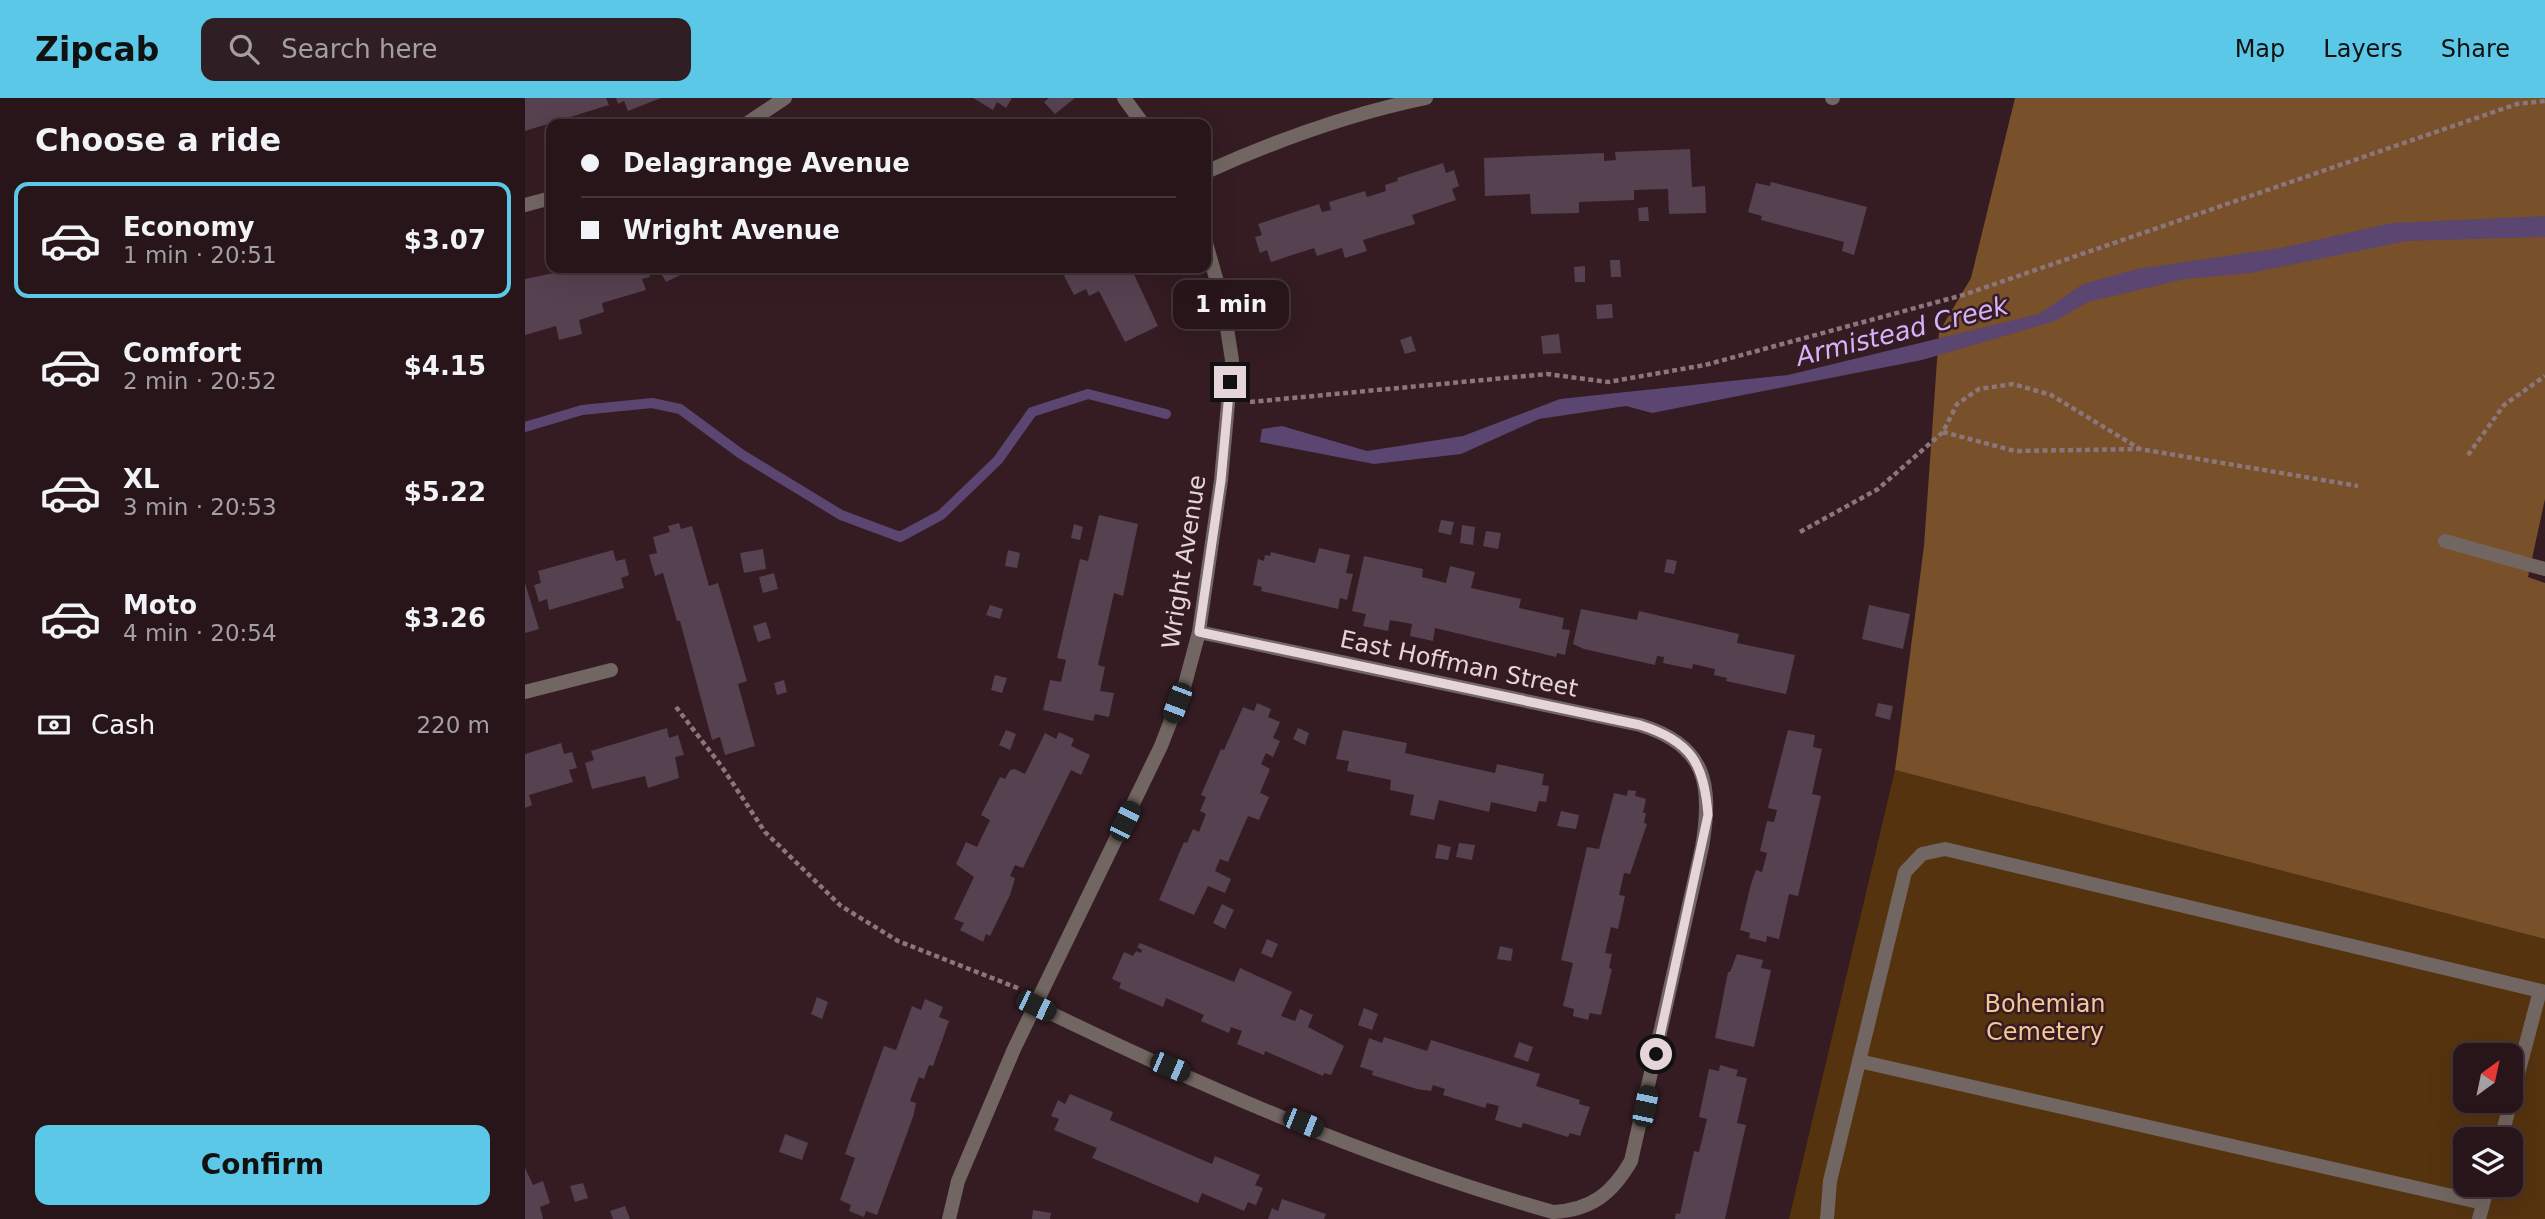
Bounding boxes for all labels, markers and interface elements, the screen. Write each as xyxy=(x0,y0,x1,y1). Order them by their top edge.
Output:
search box xyxy=(201,18,691,81)
text: Zipcab xyxy=(35,30,159,69)
icon: search xyxy=(225,30,263,68)
text: Search here xyxy=(281,34,438,64)
text: Map xyxy=(2235,35,2285,63)
text: Layers xyxy=(2323,35,2403,63)
text: Share xyxy=(2441,35,2510,63)
text: Choose a ride xyxy=(35,121,281,159)
text: Delagrange Avenue xyxy=(623,148,910,178)
icon: car xyxy=(39,209,102,272)
text: Economy xyxy=(123,212,254,242)
text: Wright Avenue xyxy=(623,215,840,245)
text: $3.07 xyxy=(404,225,486,255)
text: 1 min · 20:51 xyxy=(123,242,277,268)
callout: 1 min xyxy=(1172,280,1288,330)
water label: Armistead Creek xyxy=(1791,290,2012,372)
text: 1 min xyxy=(1195,291,1267,317)
icon: car xyxy=(39,335,102,398)
text: Comfort xyxy=(123,338,241,368)
text: $4.15 xyxy=(404,351,486,381)
route end xyxy=(1214,366,1246,398)
text: 2 min · 20:52 xyxy=(123,368,277,394)
icon: car xyxy=(39,461,102,524)
text: XL xyxy=(123,464,160,494)
street label: Wright Avenue xyxy=(1156,473,1212,651)
text: $5.22 xyxy=(404,477,486,507)
text: 3 min · 20:53 xyxy=(123,494,277,520)
icon: car xyxy=(39,587,102,650)
text: Moto xyxy=(123,590,197,620)
text: $3.26 xyxy=(404,603,486,633)
text: 4 min · 20:54 xyxy=(123,620,277,646)
street label: East Hoffman Street xyxy=(1337,625,1581,703)
car xyxy=(1160,680,1195,726)
icon: cash xyxy=(35,706,73,744)
text: Cash xyxy=(91,710,155,740)
text: 220 m xyxy=(416,712,490,738)
car xyxy=(1107,798,1144,844)
car xyxy=(1013,987,1060,1025)
park label: Bohemian Cemetery xyxy=(1984,990,2106,1046)
route start xyxy=(1640,1038,1672,1070)
north arrow xyxy=(2453,1043,2523,1113)
map controls xyxy=(2453,1043,2523,1197)
car xyxy=(1147,1049,1194,1085)
car xyxy=(1631,1083,1660,1129)
car xyxy=(1280,1105,1327,1141)
button: Confirm xyxy=(35,1125,490,1205)
button: layers xyxy=(2453,1127,2523,1197)

